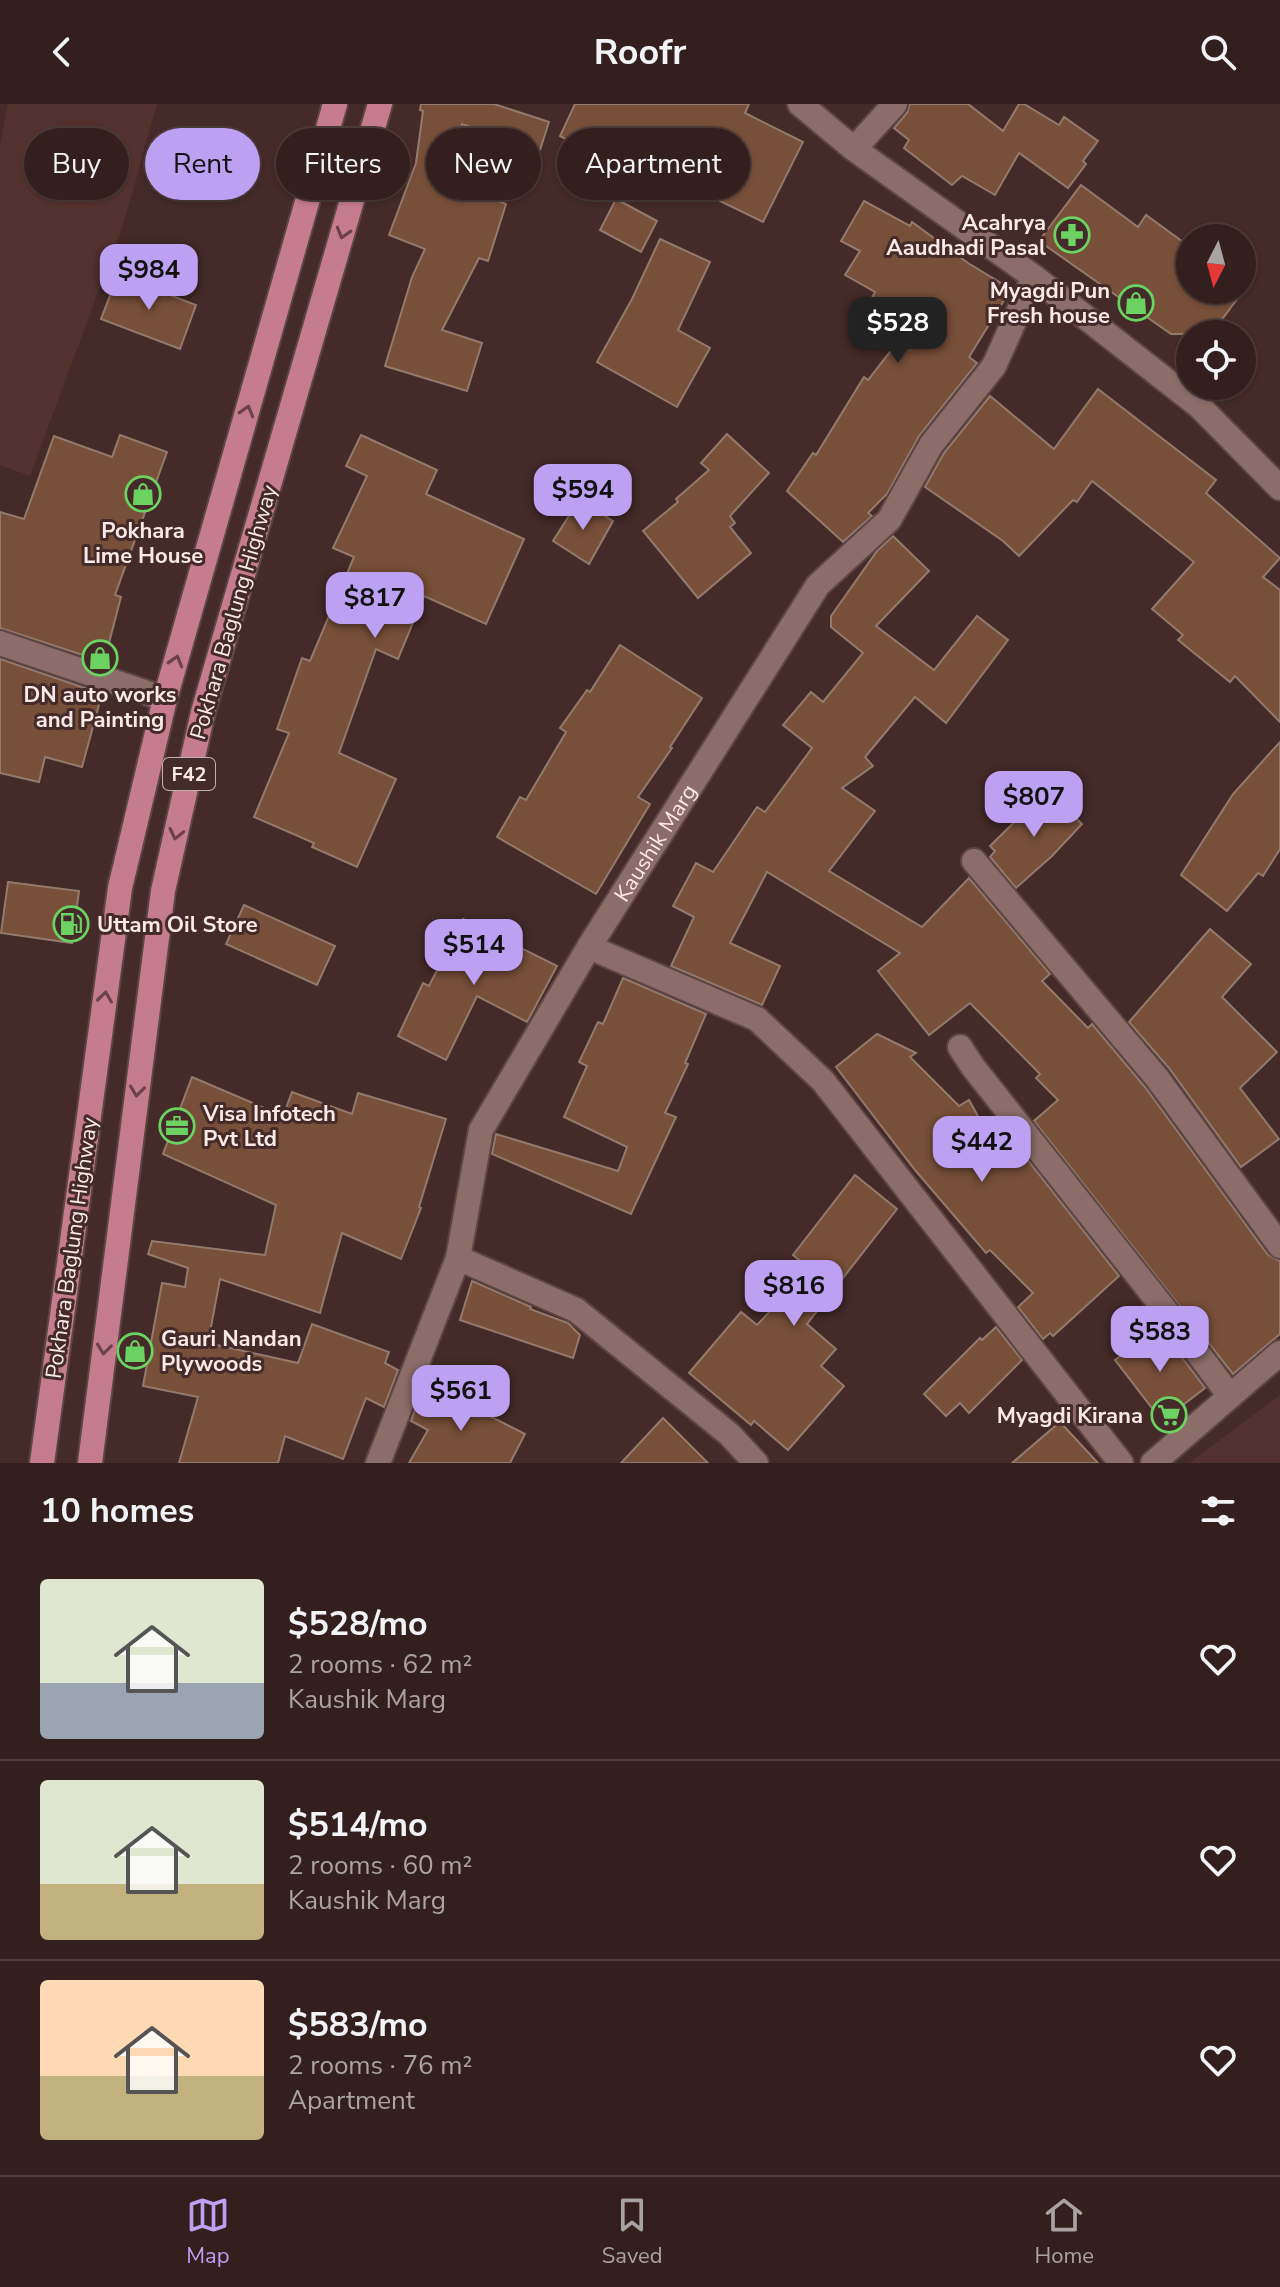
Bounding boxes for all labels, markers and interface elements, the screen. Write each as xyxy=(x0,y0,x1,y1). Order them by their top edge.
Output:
text: Roofr xyxy=(594,28,686,77)
icon: back xyxy=(40,30,84,74)
icon: search xyxy=(1196,30,1240,74)
chip: Buy xyxy=(24,128,129,200)
chip: Rent xyxy=(145,128,260,200)
chip: Filters xyxy=(276,128,410,200)
chip: New xyxy=(426,128,541,200)
chip: Apartment xyxy=(557,128,750,200)
place label: Acahrya Aaudhadi Pasal xyxy=(886,208,1046,263)
pharmacy icon: Acahrya Aaudhadi Pasal xyxy=(1053,216,1091,254)
north arrow xyxy=(1176,224,1256,304)
map controls xyxy=(1176,224,1256,400)
one-way arrow xyxy=(336,225,352,239)
pin: $984 xyxy=(102,244,196,312)
text: $984 xyxy=(118,252,180,287)
place label: Myagdi Pun Fresh house xyxy=(987,276,1110,331)
shop icon: Myagdi Pun Fresh house xyxy=(1117,284,1155,322)
pin: $528 xyxy=(851,297,945,365)
text: $528 xyxy=(867,305,929,340)
button: locate xyxy=(1176,320,1256,400)
one-way arrow xyxy=(238,405,254,419)
pin: $594 xyxy=(536,464,630,532)
text: $594 xyxy=(552,472,614,507)
shop icon: Pokhara Lime House xyxy=(124,475,162,513)
street label: Pokhara Baglung Highway xyxy=(183,481,285,743)
place label: Pokhara Lime House xyxy=(83,516,203,571)
pin: $817 xyxy=(328,572,422,640)
text: $817 xyxy=(344,580,406,615)
shop icon: DN auto works and Painting xyxy=(81,639,119,677)
one-way arrow xyxy=(167,655,183,669)
place label: DN auto works and Painting xyxy=(23,680,177,735)
road number: F42 xyxy=(163,758,215,790)
pin: $807 xyxy=(987,771,1081,839)
street label: Kaushik Marg xyxy=(607,779,704,908)
text: $807 xyxy=(1003,779,1065,814)
one-way arrow xyxy=(168,826,185,840)
fuel station icon: Uttam Oil Store xyxy=(52,905,90,943)
place label: Uttam Oil Store xyxy=(97,910,258,940)
pin: $514 xyxy=(427,919,521,987)
text: $514 xyxy=(443,927,505,962)
one-way arrow xyxy=(96,990,113,1004)
one-way arrow xyxy=(129,1084,146,1098)
place label: Visa Infotech Pvt Ltd xyxy=(202,1099,336,1154)
office icon: Visa Infotech Pvt Ltd xyxy=(158,1107,196,1145)
street label: Pokhara Baglung Highway xyxy=(39,1115,105,1381)
pin: $442 xyxy=(935,1116,1029,1184)
text: $442 xyxy=(951,1124,1013,1159)
pin: $816 xyxy=(747,1260,841,1328)
text: $816 xyxy=(763,1268,825,1303)
pin: $583 xyxy=(1113,1306,1207,1374)
text: $583 xyxy=(1129,1314,1191,1349)
place label: Gauri Nandan Plywoods xyxy=(161,1324,302,1379)
shop icon: Gauri Nandan Plywoods xyxy=(116,1332,154,1370)
one-way arrow xyxy=(96,1342,113,1355)
pin: $561 xyxy=(414,1365,508,1433)
text: $561 xyxy=(430,1373,492,1408)
supermarket icon: Myagdi Kirana xyxy=(1150,1396,1188,1434)
place label: Myagdi Kirana xyxy=(997,1401,1143,1431)
text: 10 homes xyxy=(40,1488,194,1534)
icon: filters xyxy=(1196,1489,1240,1533)
text: $528/mo xyxy=(288,1601,428,1647)
icon: home xyxy=(104,1611,200,1707)
icon: heart xyxy=(1196,1637,1240,1681)
text: 2 rooms · 62 m² xyxy=(288,1647,472,1682)
text: Kaushik Marg xyxy=(288,1682,446,1717)
text: $514/mo xyxy=(288,1802,428,1848)
icon: home xyxy=(104,1812,200,1908)
icon: heart xyxy=(1196,1838,1240,1882)
text: 2 rooms · 60 m² xyxy=(288,1848,472,1883)
text: Kaushik Marg xyxy=(288,1883,446,1918)
text: $583/mo xyxy=(288,2002,428,2048)
icon: home xyxy=(104,2012,200,2108)
icon: heart xyxy=(1196,2038,1240,2082)
text: 2 rooms · 76 m² xyxy=(288,2048,472,2083)
text: Apartment xyxy=(288,2083,415,2118)
tab: Map xyxy=(186,2193,230,2271)
tab: Saved xyxy=(602,2193,663,2271)
tab: Home xyxy=(1035,2193,1094,2271)

